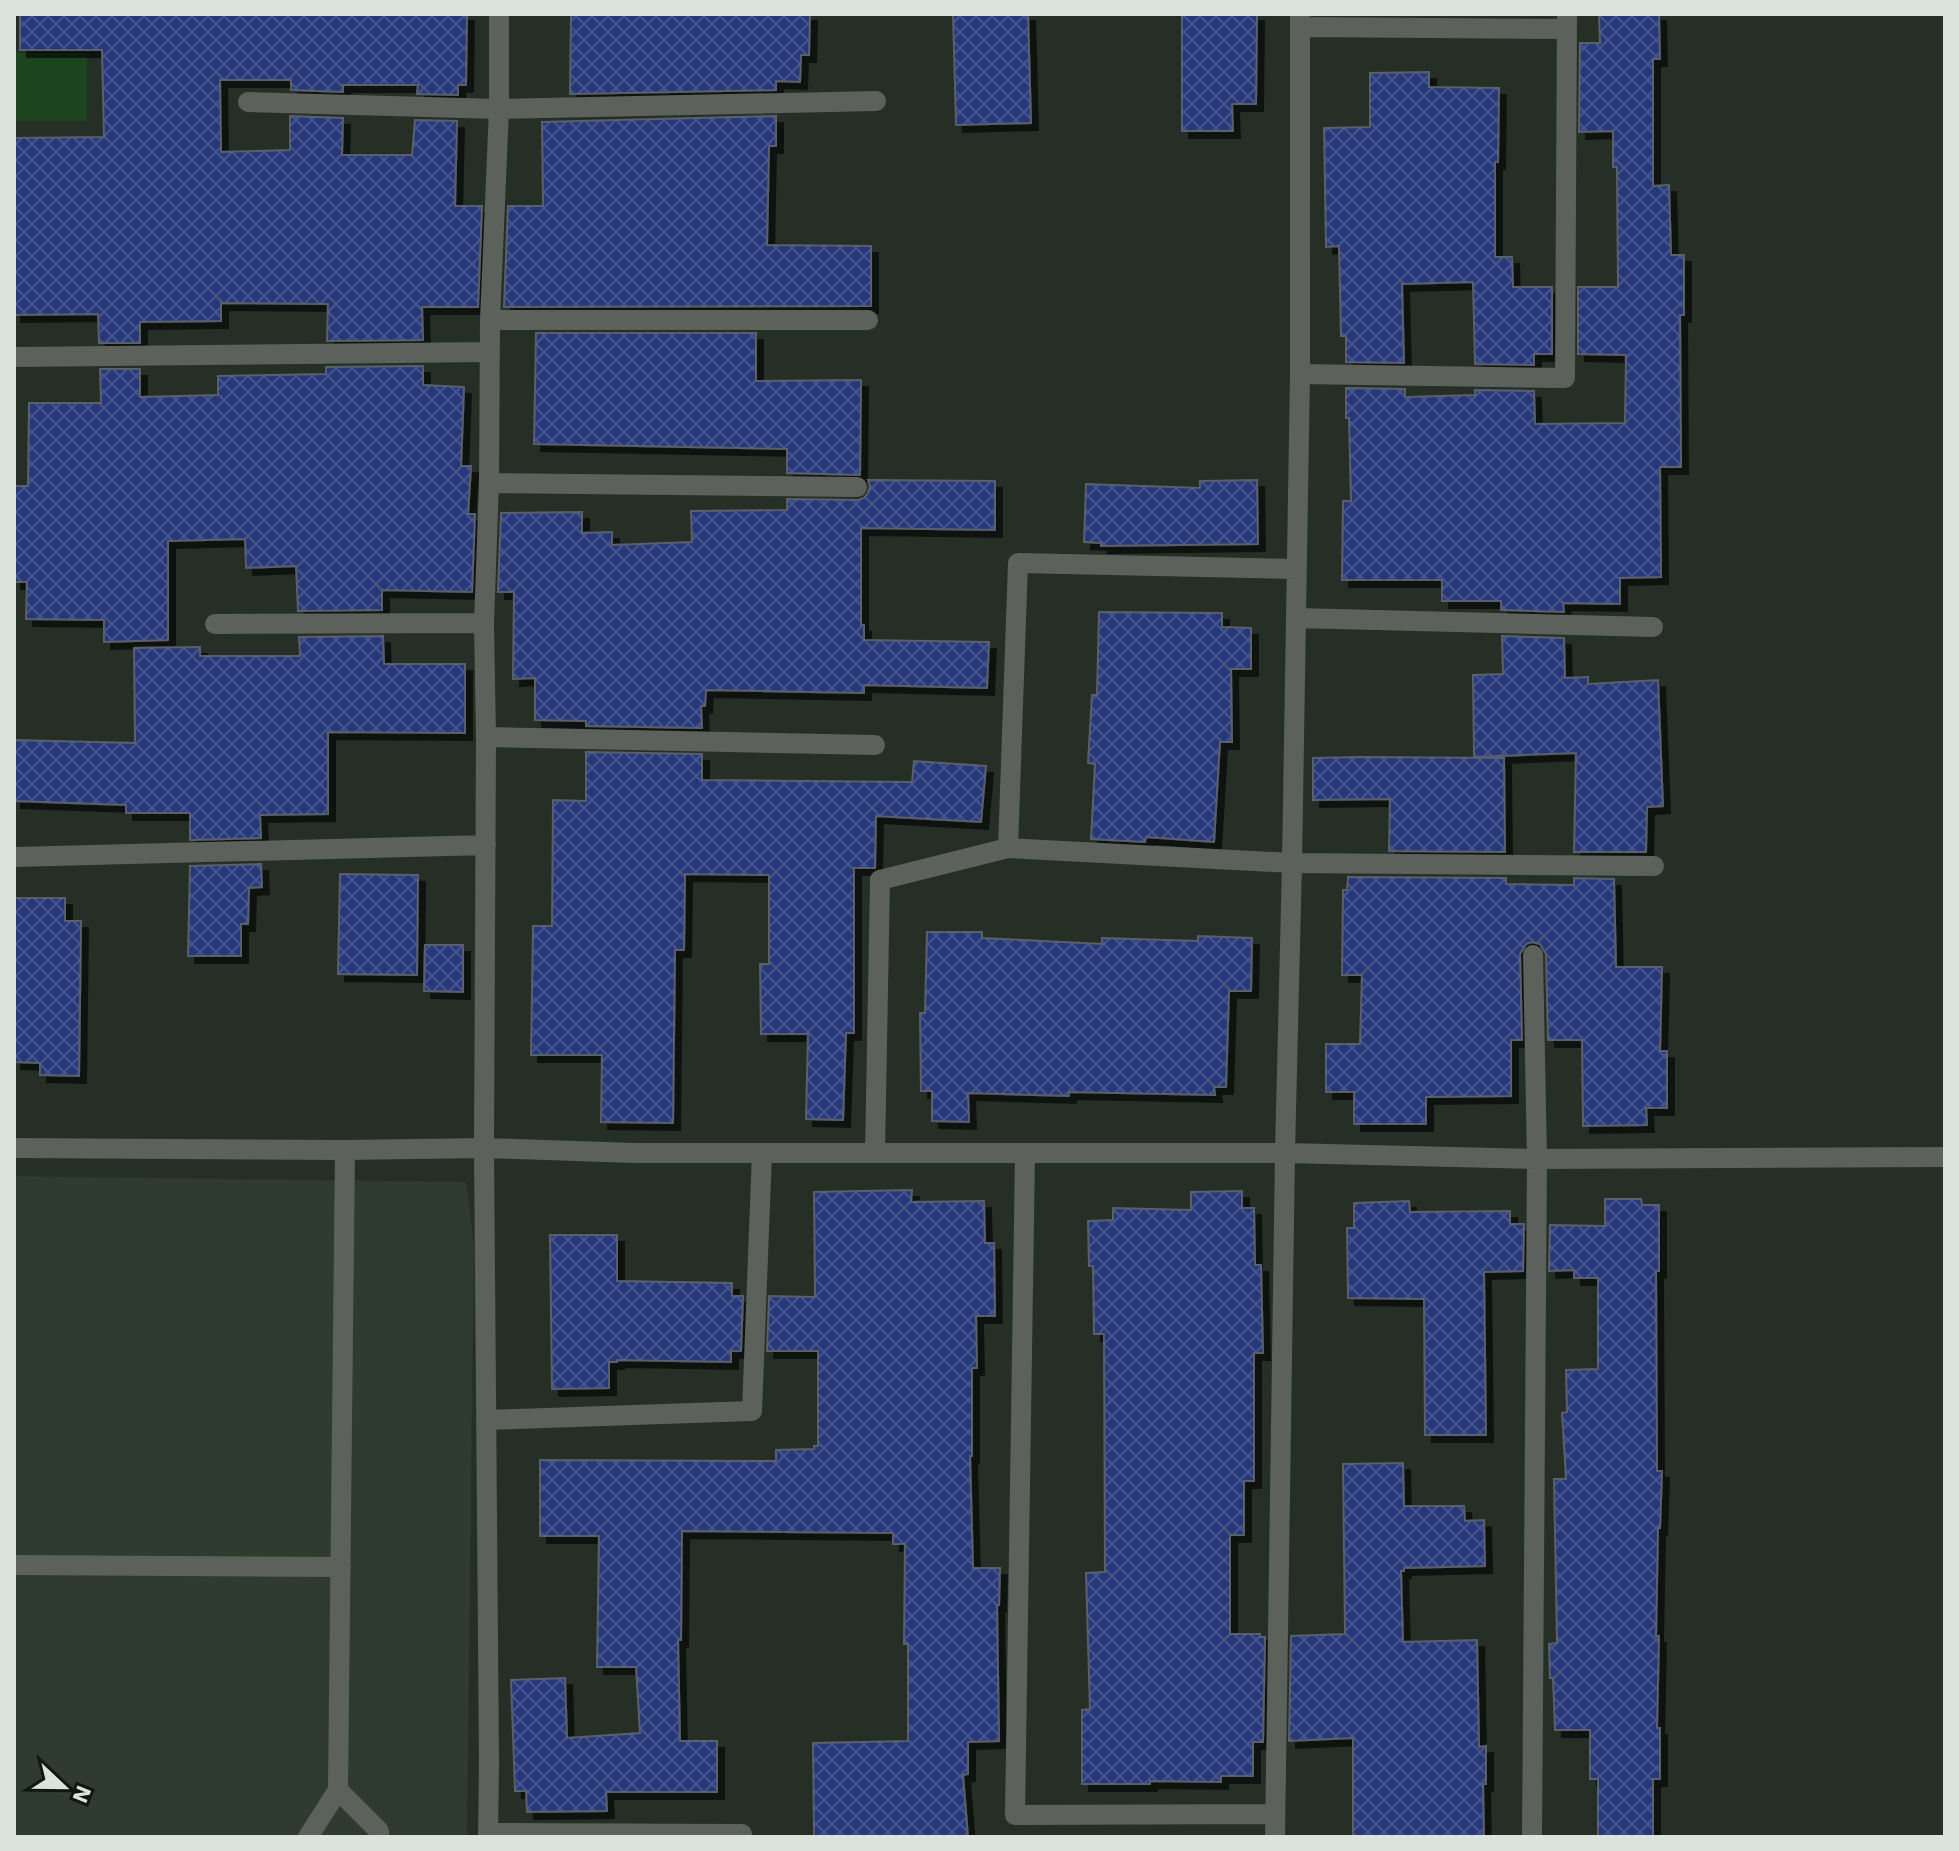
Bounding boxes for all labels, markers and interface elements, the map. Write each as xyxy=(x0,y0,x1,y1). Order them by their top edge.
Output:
north arrow xyxy=(24,1747,104,1827)
text: N xyxy=(67,1782,97,1807)

